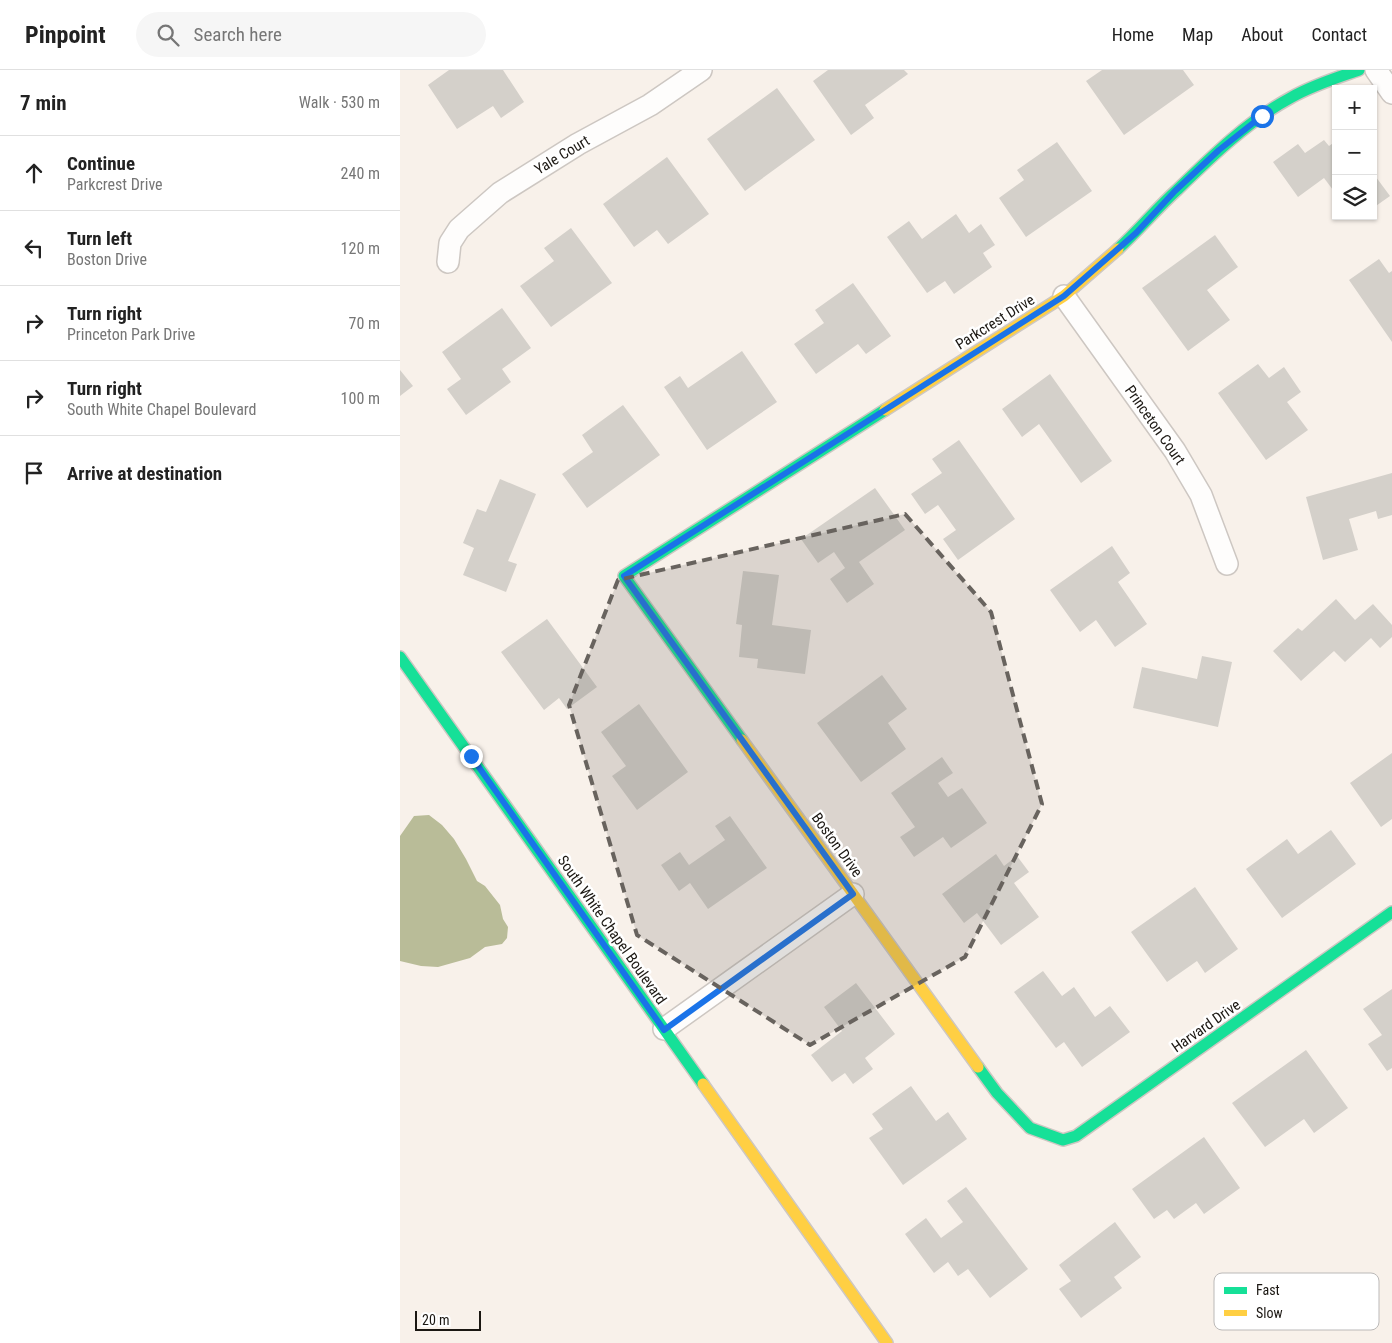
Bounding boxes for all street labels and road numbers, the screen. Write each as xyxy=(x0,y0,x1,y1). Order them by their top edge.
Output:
street label: Yale Court xyxy=(531,132,593,178)
street label: Parkcrest Drive xyxy=(952,291,1038,353)
street label: Princeton Court xyxy=(1121,382,1189,468)
street label: Boston Drive xyxy=(808,809,866,881)
street label: South White Chapel Boulevard xyxy=(554,852,670,1008)
street label: Harvard Drive xyxy=(1168,996,1244,1056)

